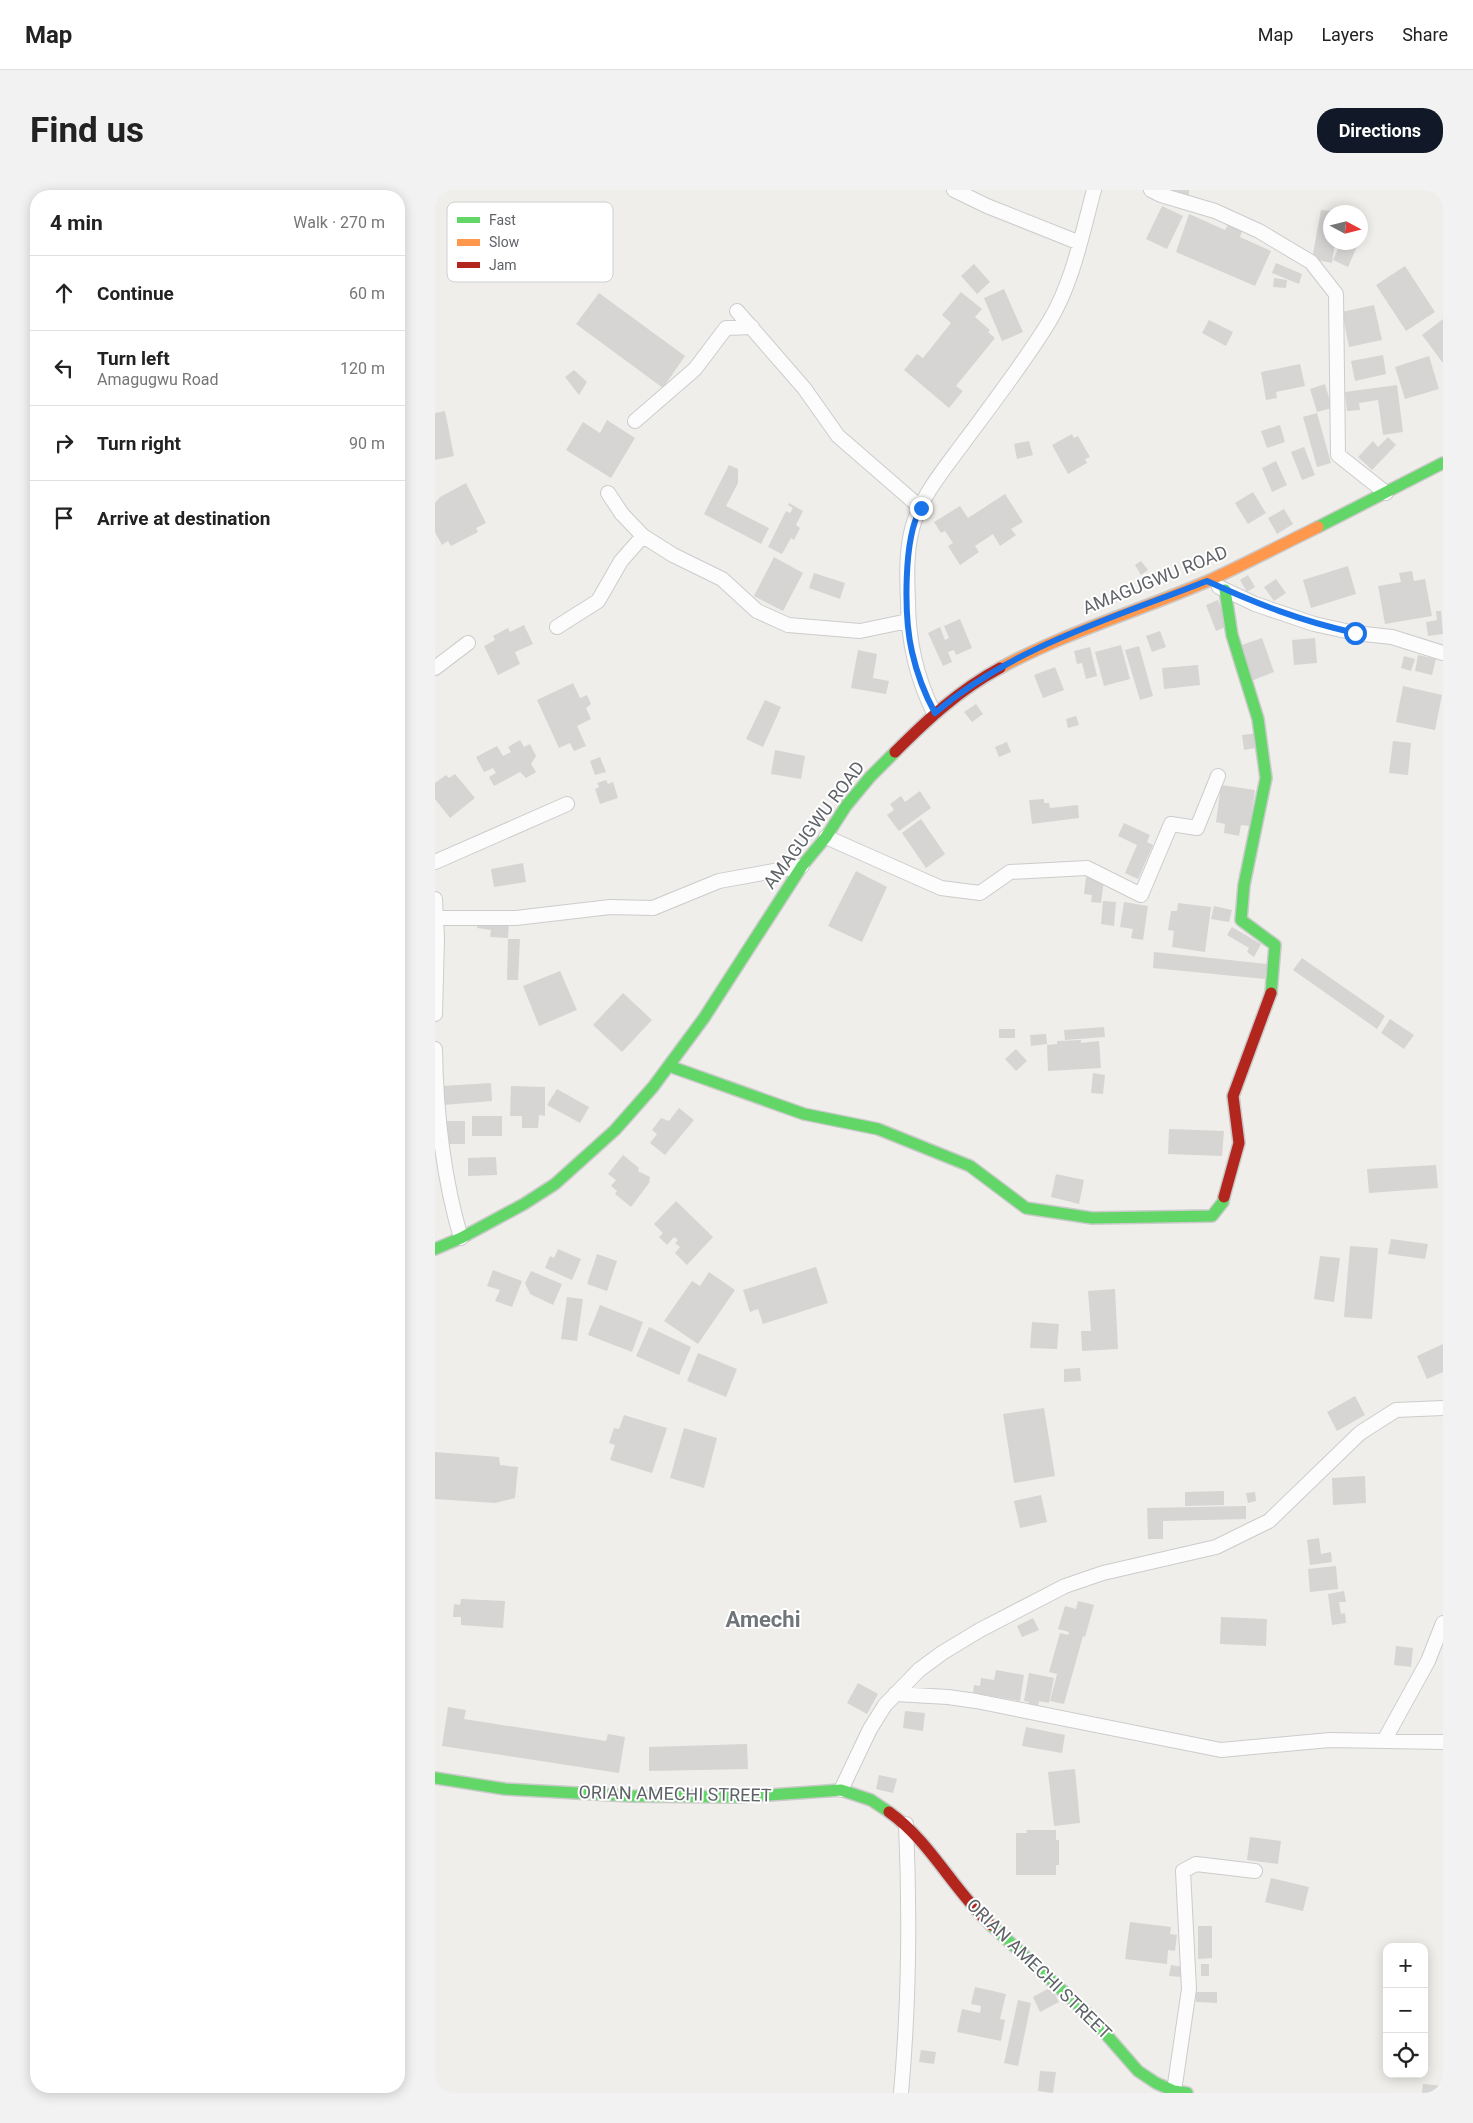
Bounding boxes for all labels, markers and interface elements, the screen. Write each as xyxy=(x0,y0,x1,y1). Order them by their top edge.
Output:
text: Map xyxy=(25,21,72,49)
text: Map xyxy=(1258,24,1293,45)
text: Layers xyxy=(1321,24,1374,45)
text: Share xyxy=(1402,24,1448,45)
button: Directions xyxy=(1317,108,1443,153)
text: Find us xyxy=(30,110,144,151)
legend xyxy=(447,202,613,282)
north arrow xyxy=(1323,205,1368,250)
text: 4 min xyxy=(50,211,103,235)
text: Fast xyxy=(489,212,516,228)
text: Walk · 270 m xyxy=(293,213,385,232)
text: Slow xyxy=(489,234,520,250)
text: Jam xyxy=(489,257,517,273)
icon: ahead xyxy=(50,279,78,307)
text: Continue xyxy=(97,282,174,305)
text: 60 m xyxy=(349,284,385,303)
text: Turn left xyxy=(97,347,170,370)
icon: left xyxy=(50,354,78,382)
text: 120 m xyxy=(340,359,385,378)
text: Amagugwu Road xyxy=(97,370,218,389)
icon: right xyxy=(50,429,78,457)
text: Turn right xyxy=(97,432,181,455)
text: 90 m xyxy=(349,434,385,453)
route end xyxy=(910,497,933,520)
icon: arrive xyxy=(50,504,78,532)
text: Arrive at destination xyxy=(97,507,270,530)
street label: AMAGUGWU ROAD xyxy=(1079,541,1230,618)
route start xyxy=(1344,622,1367,645)
street label: AMAGUGWU ROAD xyxy=(759,757,868,893)
district label: Amechi xyxy=(726,1607,800,1632)
street label: ORIAN AMECHI STREET xyxy=(578,1781,772,1806)
street label: ORIAN AMECHI STREET xyxy=(963,1894,1116,2043)
map controls xyxy=(1383,1943,1428,2078)
button: + xyxy=(1383,1943,1428,1988)
button: − xyxy=(1383,1988,1428,2033)
button: locate xyxy=(1383,2033,1428,2078)

